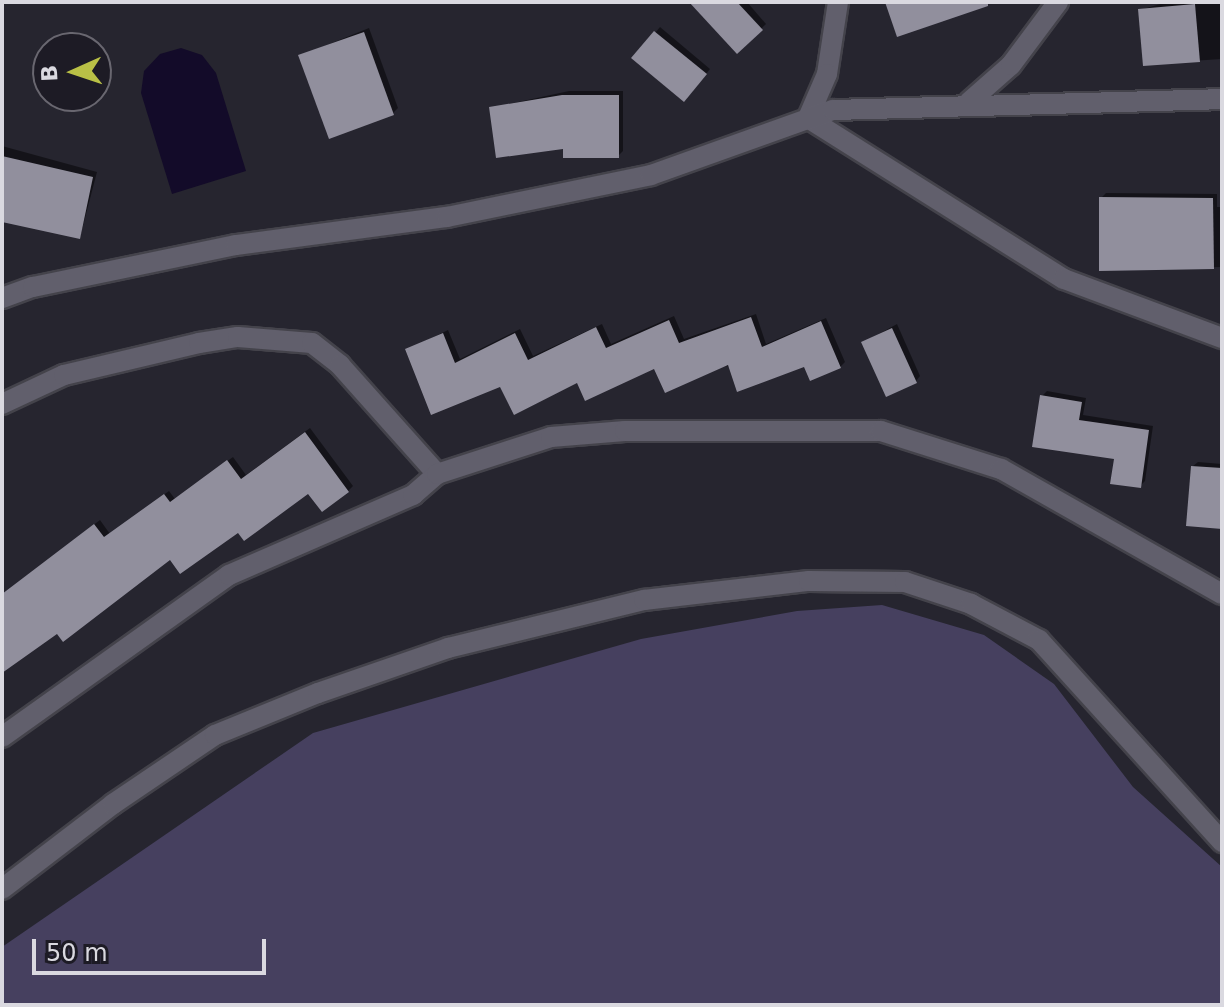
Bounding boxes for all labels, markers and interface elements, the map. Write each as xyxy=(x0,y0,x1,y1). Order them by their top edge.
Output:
north arrow xyxy=(32,32,112,112)
text: B xyxy=(37,64,62,82)
scale bar xyxy=(36,923,270,973)
text: 50 m xyxy=(46,939,108,967)

